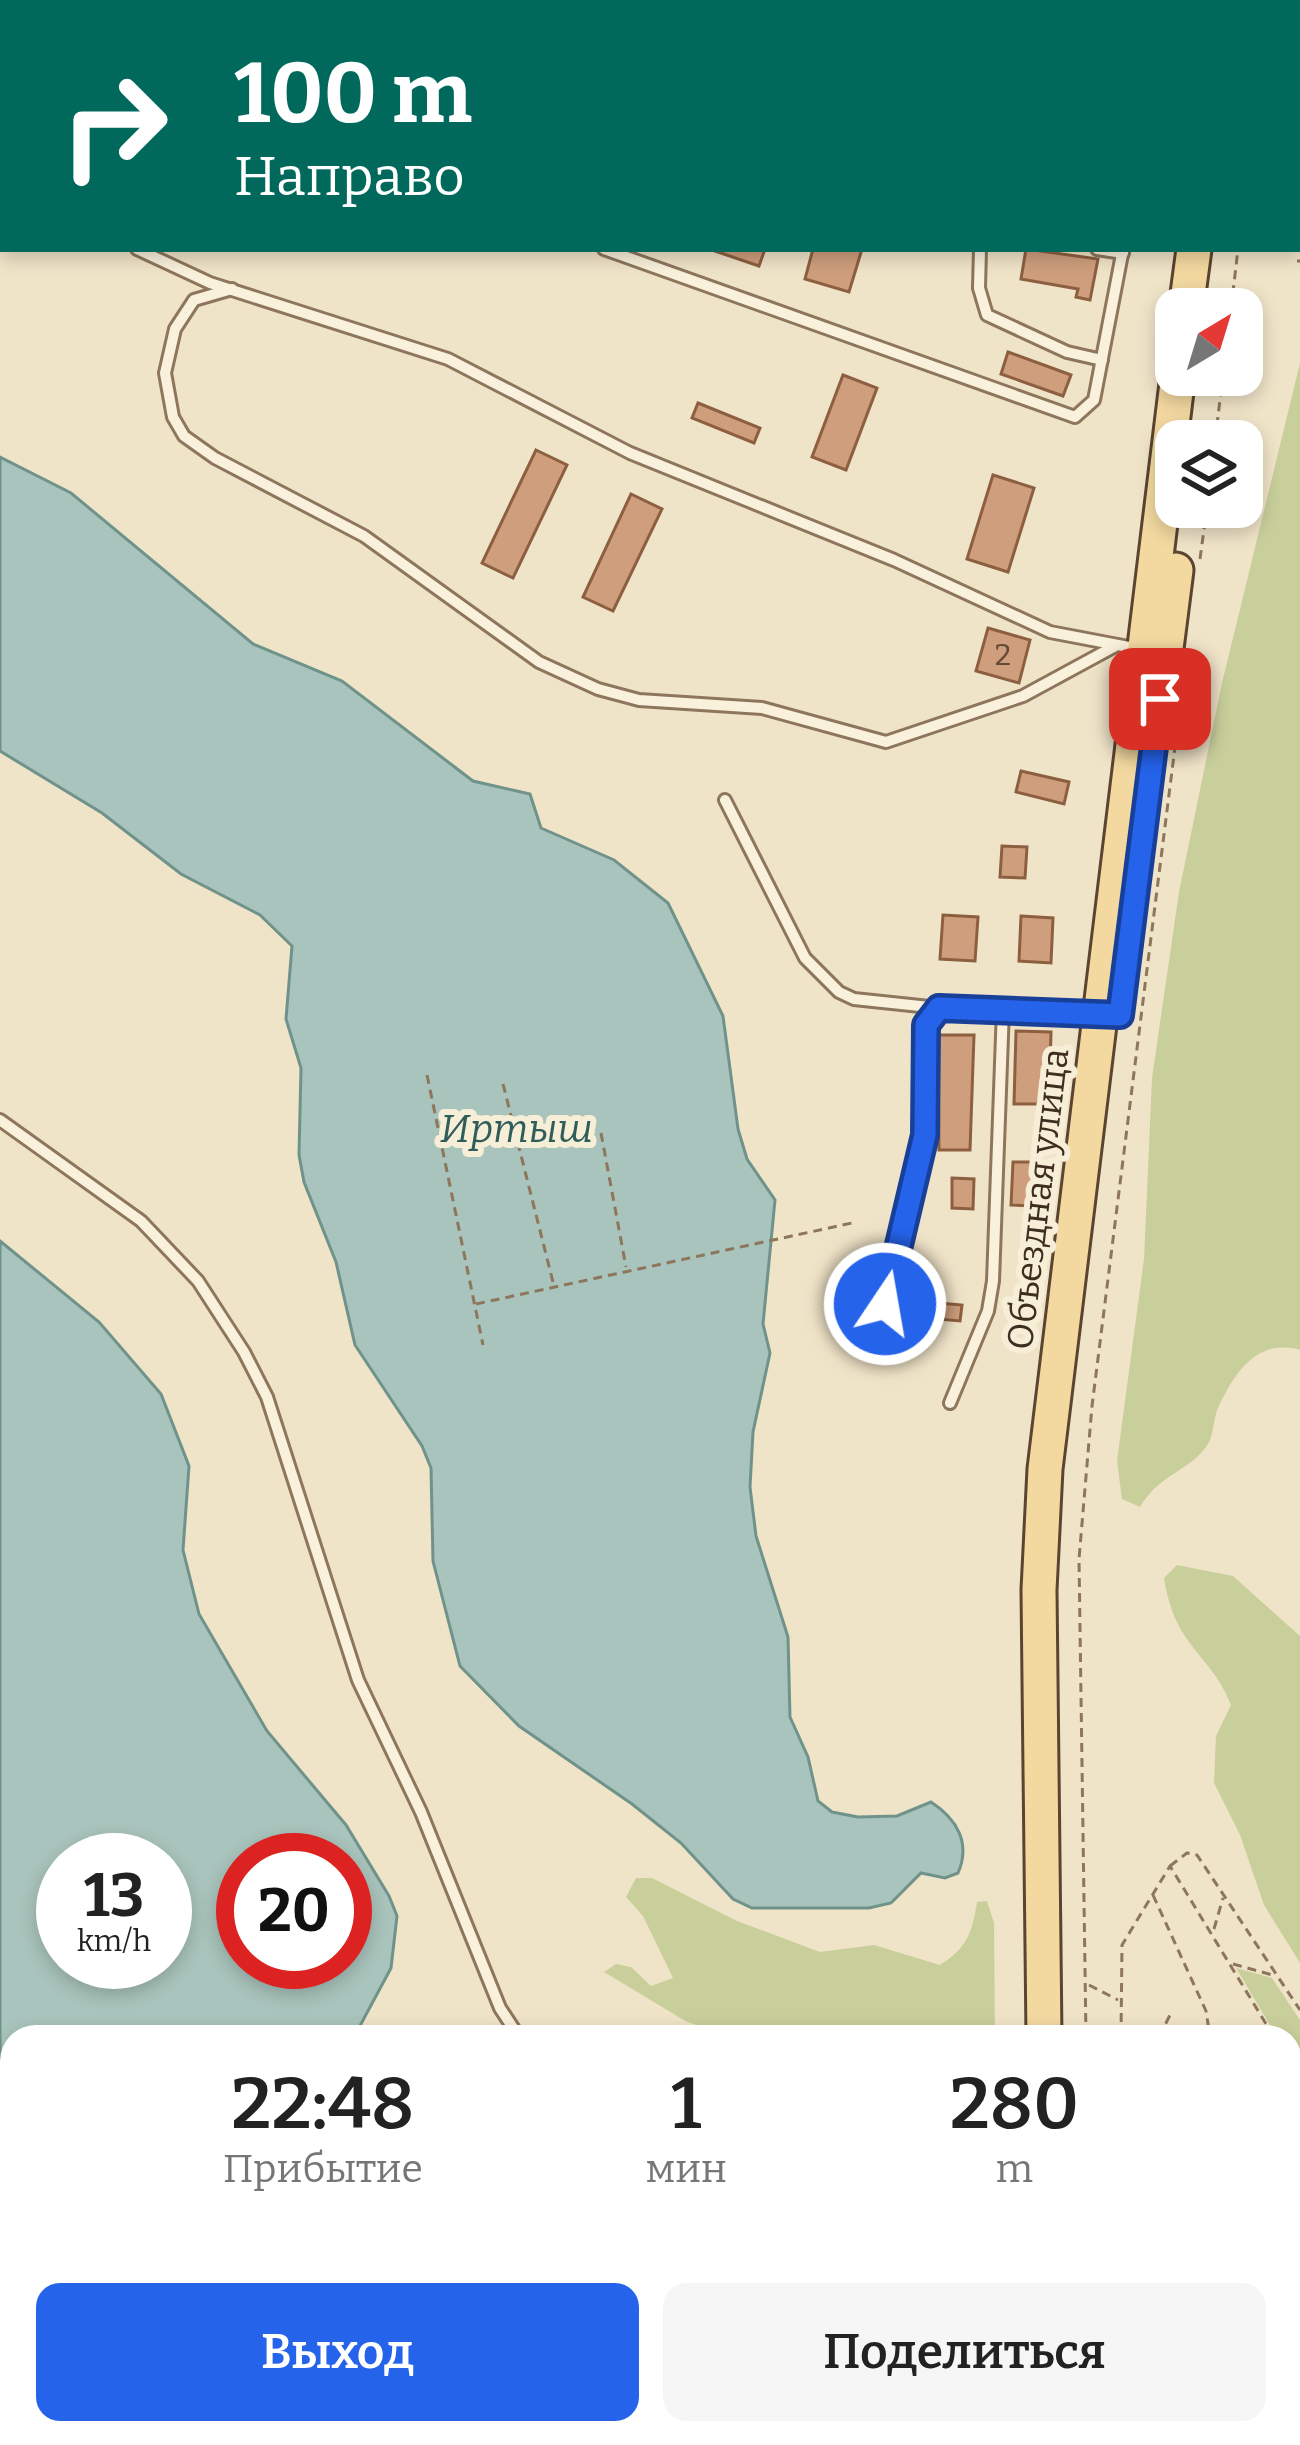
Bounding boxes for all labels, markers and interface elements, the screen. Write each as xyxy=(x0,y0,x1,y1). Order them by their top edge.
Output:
text: 100 m xyxy=(234,43,472,144)
icon: right xyxy=(36,48,192,204)
text: Направо xyxy=(234,145,465,209)
north arrow xyxy=(1155,288,1263,396)
map controls xyxy=(1155,288,1263,528)
button: layers xyxy=(1155,420,1263,528)
house number: 2 xyxy=(995,637,1011,673)
pin xyxy=(1109,648,1211,750)
icon: arrive xyxy=(1127,666,1193,732)
street label: Объездная улица xyxy=(998,1046,1078,1352)
water label: Иртыш xyxy=(440,1106,594,1152)
position arrow xyxy=(822,1241,948,1367)
speed limit sign: 20 xyxy=(216,1833,372,1989)
text: 13 xyxy=(84,1860,144,1932)
text: km/h xyxy=(77,1923,151,1959)
text: 22:48 xyxy=(231,2061,414,2147)
text: 1 xyxy=(671,2061,701,2147)
text: 280 xyxy=(950,2061,1079,2147)
text: Прибытие xyxy=(223,2146,423,2192)
text: мин xyxy=(646,2146,727,2192)
text: m xyxy=(996,2146,1033,2192)
button: Выход xyxy=(36,2283,639,2421)
button: Поделиться xyxy=(663,2283,1266,2421)

